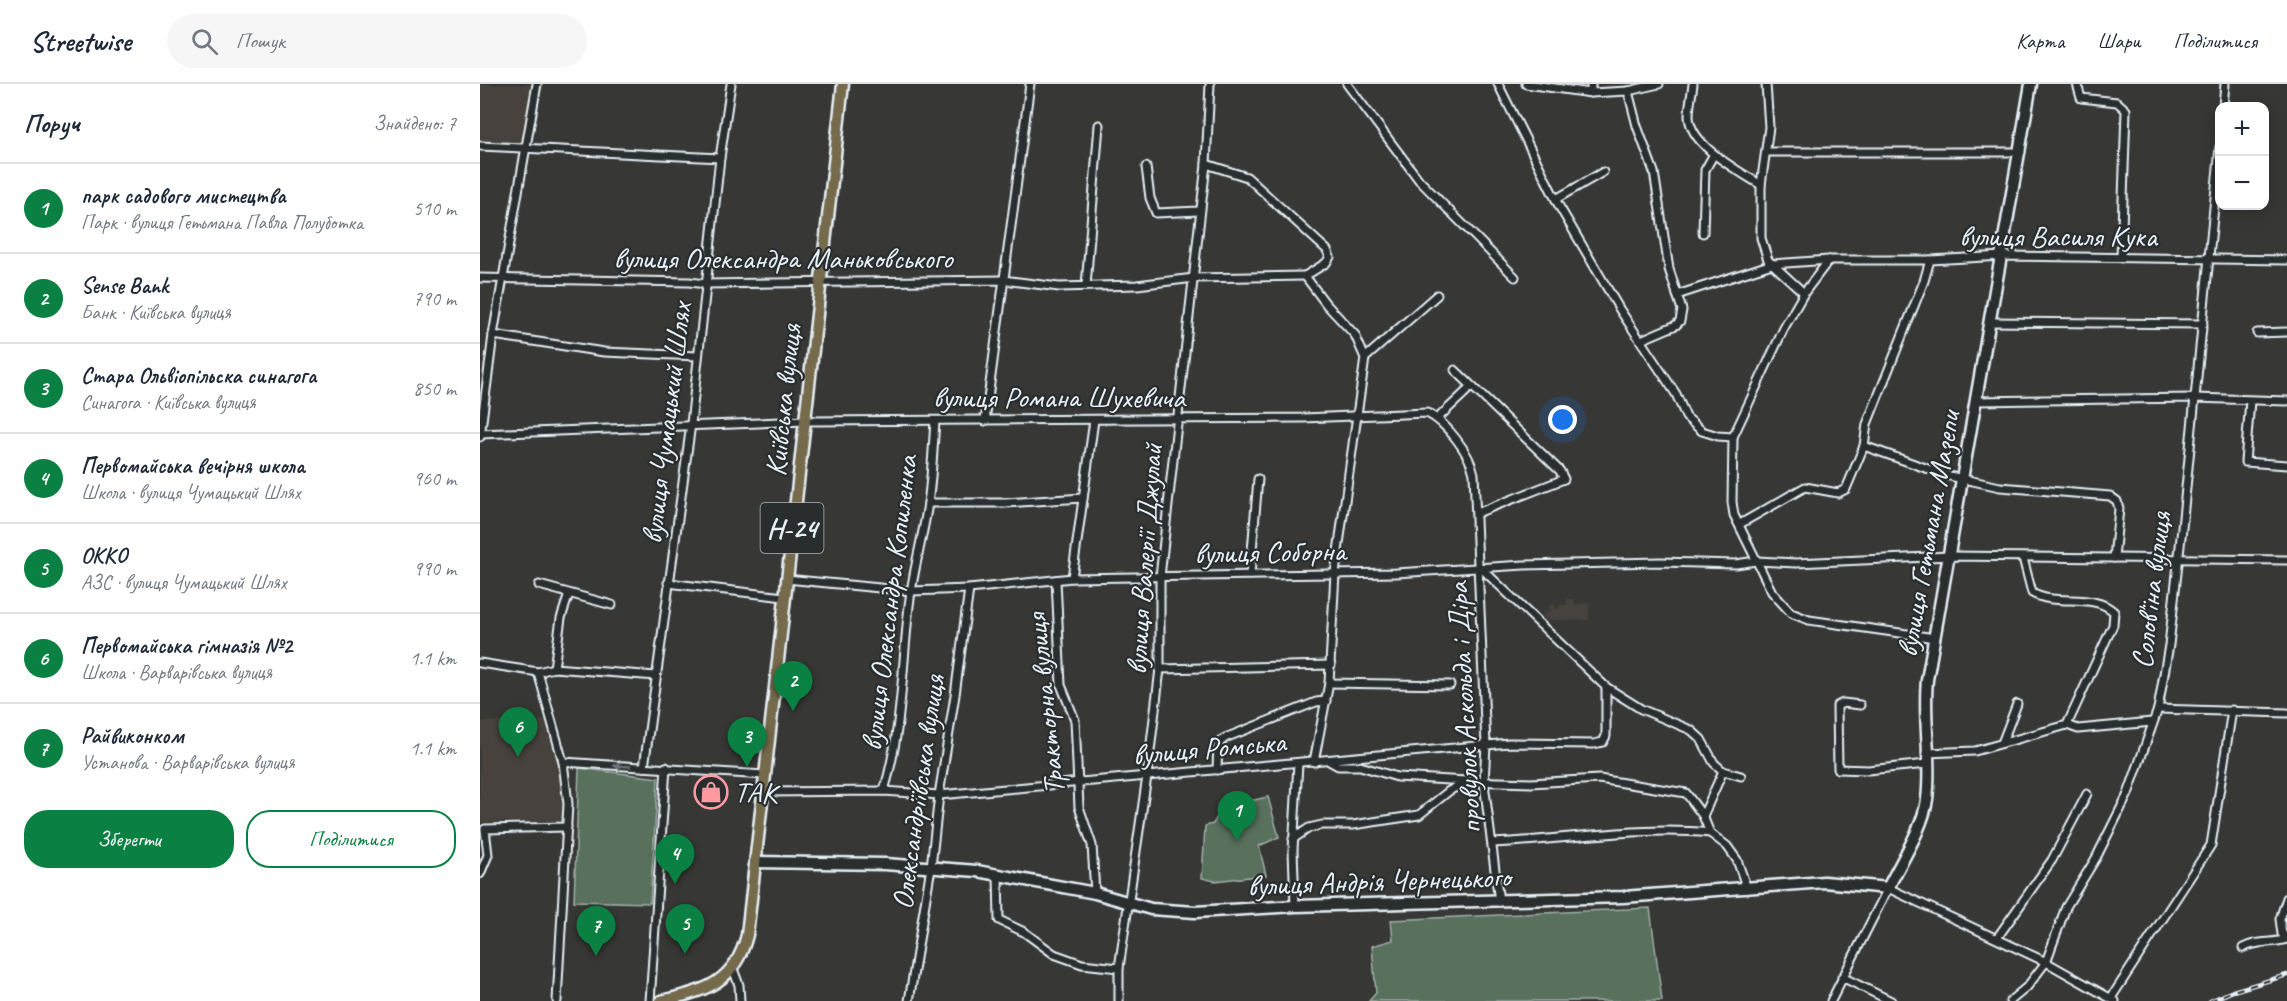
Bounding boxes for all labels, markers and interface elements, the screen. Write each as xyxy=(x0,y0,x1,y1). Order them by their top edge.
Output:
search box xyxy=(167,14,587,68)
text: Streetwise xyxy=(30,24,131,59)
icon: search xyxy=(188,25,221,58)
text: Пошук xyxy=(236,27,285,55)
text: Карта xyxy=(2016,28,2064,54)
text: Шари xyxy=(2097,28,2141,54)
text: Поділитися xyxy=(2174,28,2257,54)
map controls xyxy=(2215,102,2269,210)
button: + xyxy=(2215,102,2269,156)
text: Поруч xyxy=(24,107,80,140)
text: Знайдено: 7 xyxy=(374,111,456,136)
button: − xyxy=(2215,156,2269,210)
text: парк садового мистецтва xyxy=(81,182,286,210)
text: 1 xyxy=(39,196,48,221)
text: 510 m xyxy=(413,196,456,221)
text: Парк · вулиця Гетьмана Павла Полуботка xyxy=(81,210,363,235)
street label: вулиця Василя Кука xyxy=(1959,217,2159,255)
street label: вулиця Олександра Маньковського xyxy=(613,239,954,277)
text: Sense Bank xyxy=(81,272,168,300)
text: 2 xyxy=(39,286,48,311)
text: 790 m xyxy=(413,286,456,311)
street label: вулиця Чумацький Шлях xyxy=(632,297,700,546)
text: Банк · Київська вулиця xyxy=(81,300,231,325)
street label: Київська вулиця xyxy=(756,321,810,478)
text: Стара Ольвіопільска синагога xyxy=(81,362,317,390)
text: 3 xyxy=(39,376,48,401)
text: 850 m xyxy=(413,376,456,401)
street label: вулиця Романа Шухевича xyxy=(933,378,1187,416)
text: Синагога · Київська вулиця xyxy=(81,390,256,415)
your location xyxy=(1548,405,1577,434)
street label: вулиця Гетьмана Мазепи xyxy=(1888,406,1969,660)
street label: вулиця Валерії Джулай xyxy=(1117,441,1171,676)
street label: вулиця Олександра Копиленка xyxy=(852,451,926,753)
text: Первомайська вечірня школа xyxy=(81,452,305,480)
text: 4 xyxy=(39,466,48,491)
text: 960 m xyxy=(413,466,456,491)
text: Школа · вулиця Чумацький Шлях xyxy=(81,480,301,505)
road number: Н-24 xyxy=(760,503,824,553)
street label: Солов'їна вулиця xyxy=(2123,508,2180,671)
street label: вулиця Соборна xyxy=(1194,532,1349,572)
text: ОККО xyxy=(81,542,128,570)
text: 5 xyxy=(39,556,48,581)
text: 990 m xyxy=(413,556,456,581)
text: АЗС · вулиця Чумацький Шлях xyxy=(81,570,287,595)
street label: провулок Аскольда і Діра xyxy=(1438,579,1490,835)
street label: Тракторна вулиця xyxy=(1016,609,1073,796)
text: Первомайська гімназія №2 xyxy=(81,632,292,660)
text: 6 xyxy=(39,646,48,671)
text: 1.1 km xyxy=(410,646,456,671)
text: Школа · Варварівська вулиця xyxy=(81,660,272,685)
pin: 2 xyxy=(774,662,812,711)
street label: Олександріївська вулиця xyxy=(883,671,953,912)
pin: 6 xyxy=(498,708,537,757)
pin: 3 xyxy=(728,718,766,767)
text: Райвиконком xyxy=(81,722,184,750)
street label: вулиця Ромська xyxy=(1131,722,1289,774)
text: 7 xyxy=(39,736,48,761)
text: 1.1 km xyxy=(410,736,456,761)
text: Установа · Варварівська вулиця xyxy=(81,750,294,775)
one-way arrow xyxy=(612,762,631,771)
place label: ТАК xyxy=(734,773,781,811)
shop icon: ТАК xyxy=(693,774,729,810)
pin: 1 xyxy=(1218,792,1257,841)
button: Зберегти xyxy=(24,810,234,868)
button: Поділитися xyxy=(246,810,456,868)
pin: 4 xyxy=(656,834,694,884)
street label: вулиця Андрія Чернецького xyxy=(1247,857,1515,905)
pin: 5 xyxy=(666,904,704,954)
pin: 7 xyxy=(576,906,616,956)

